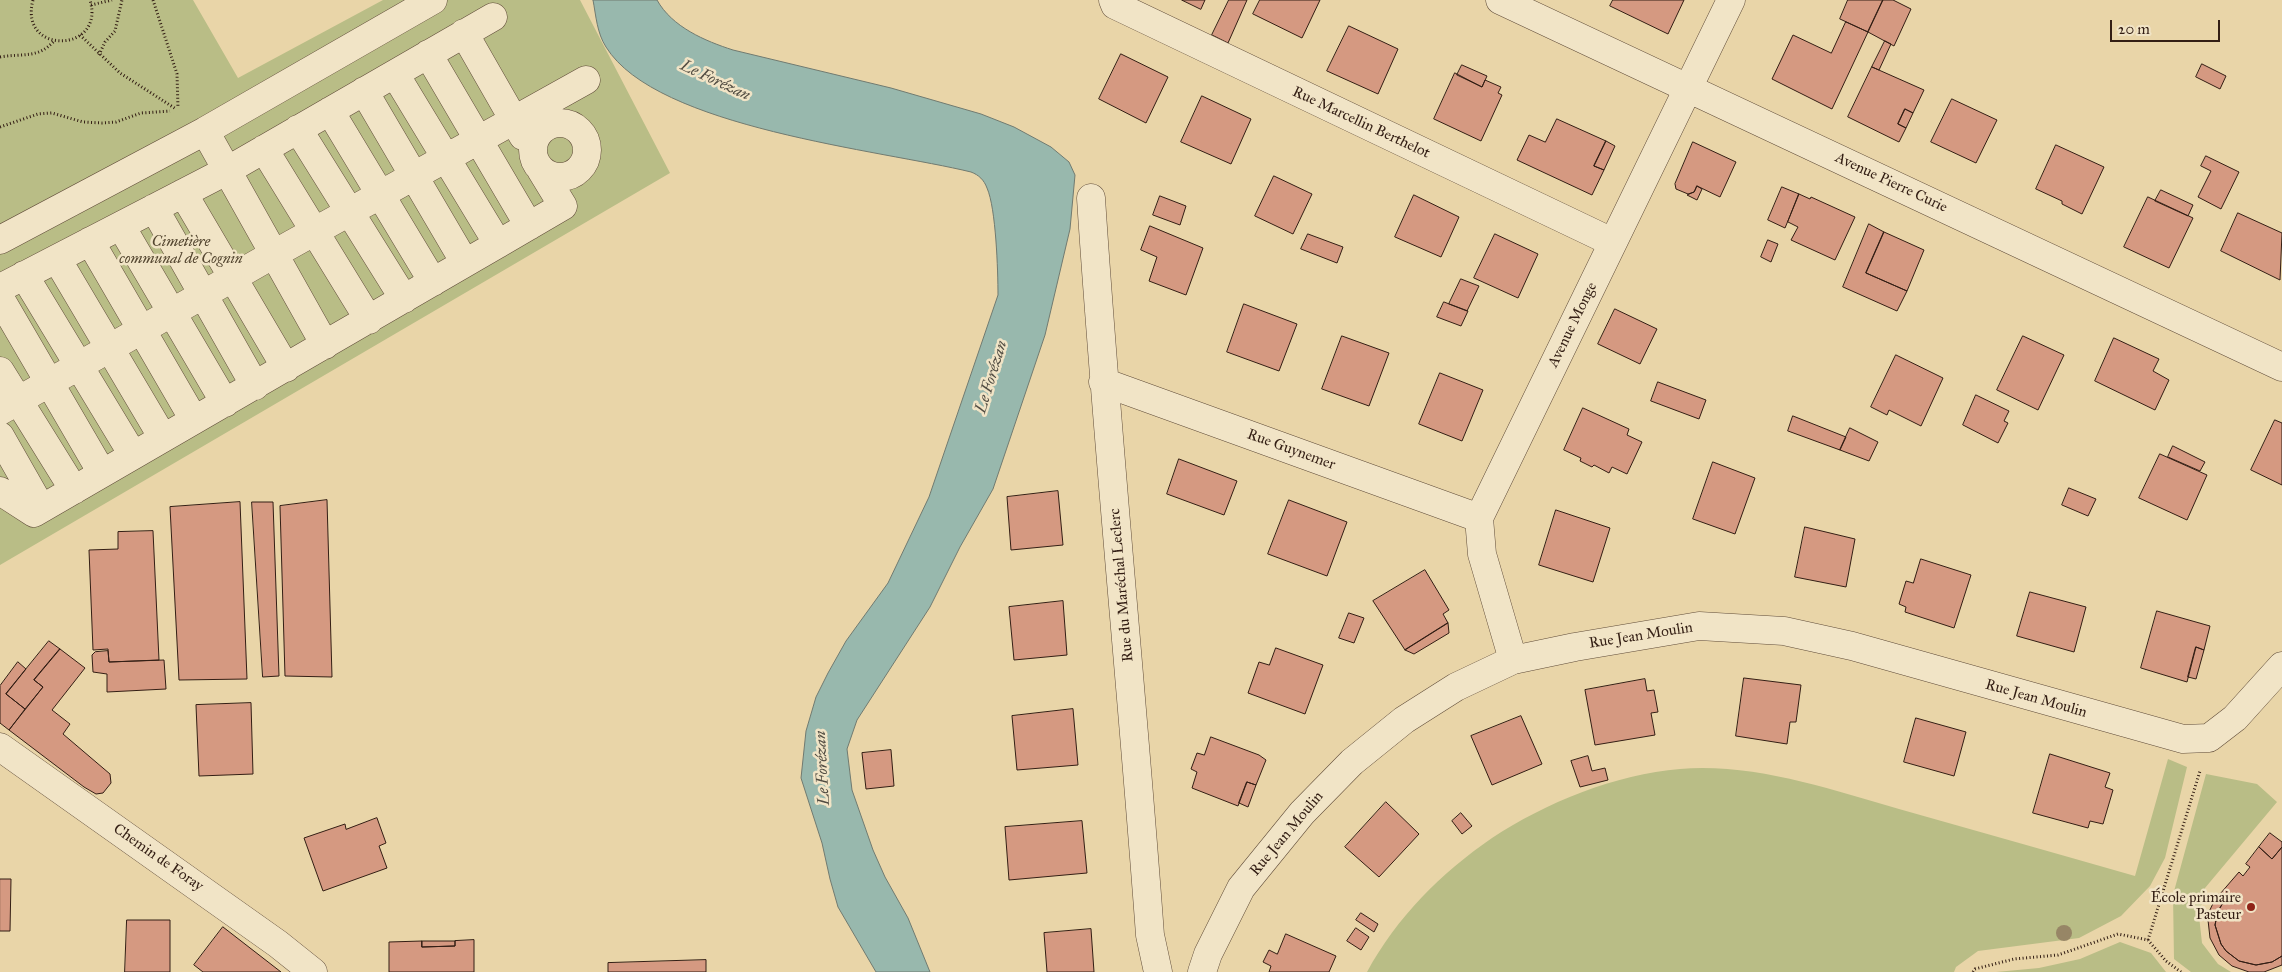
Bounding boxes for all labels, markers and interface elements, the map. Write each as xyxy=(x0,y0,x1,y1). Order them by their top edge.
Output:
scale bar xyxy=(2112,10,2222,42)
text: 20 m xyxy=(2118,20,2150,38)
water label: Le Forézan xyxy=(677,57,753,105)
street label: Rue Marcellin Berthelot xyxy=(1289,83,1433,163)
street label: Avenue Pierre Curie xyxy=(1832,149,1950,217)
park label: Cimetière communal de Cognin xyxy=(119,233,243,268)
street label: Avenue Monge xyxy=(1545,279,1601,371)
water label: Le Forézan xyxy=(972,338,1012,416)
street label: Rue Guynemer xyxy=(1244,426,1338,474)
street label: Rue du Maréchal Leclerc xyxy=(1106,507,1138,663)
street label: Rue Jean Moulin xyxy=(1588,619,1694,653)
street label: Rue Jean Moulin xyxy=(1983,676,2089,722)
water label: Le Forézan xyxy=(811,730,835,806)
street label: Rue Jean Moulin xyxy=(1246,788,1328,880)
street label: Chemin de Foray xyxy=(110,820,206,896)
place label: École primaire Pasteur xyxy=(2151,889,2241,924)
marker: École primaire Pasteur xyxy=(2245,901,2257,913)

